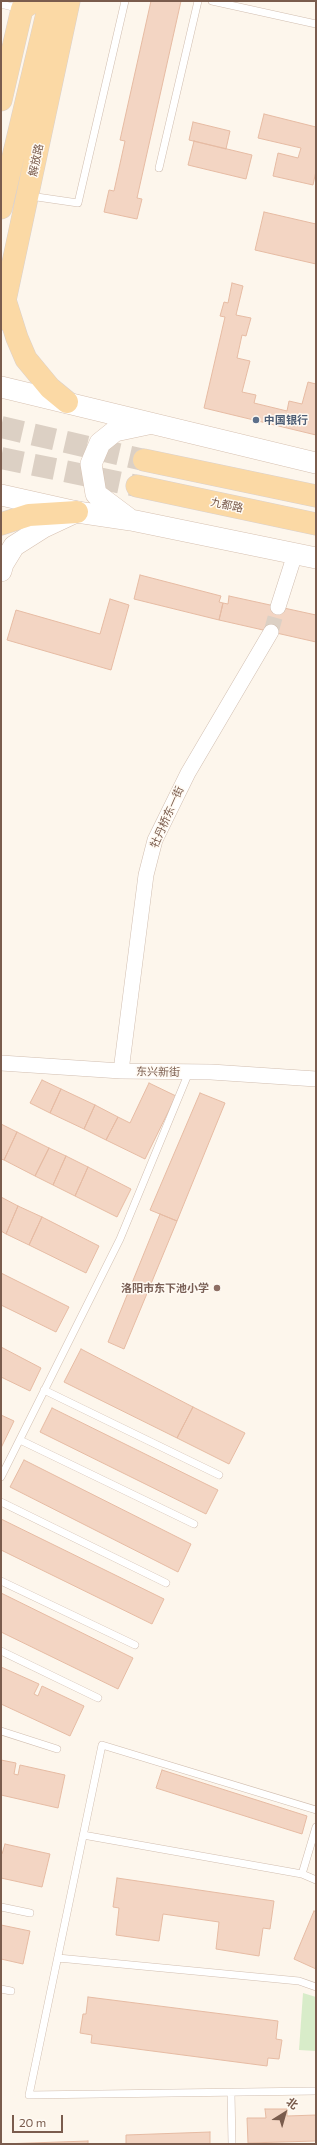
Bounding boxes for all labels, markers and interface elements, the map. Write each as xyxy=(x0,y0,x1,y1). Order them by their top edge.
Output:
street label: 解放路 xyxy=(26,142,46,178)
place label: 中国银行 xyxy=(264,413,308,427)
marker: 中国银行 xyxy=(251,415,261,425)
street label: 九都路 xyxy=(209,495,245,515)
street label: 牡丹桥东一街 xyxy=(148,784,186,850)
street label: 东兴新街 xyxy=(136,1065,180,1079)
place label: 洛阳市东下池小学 xyxy=(121,1281,209,1295)
marker: 洛阳市东下池小学 xyxy=(212,1283,222,1293)
north arrow xyxy=(265,2093,305,2133)
text: 北 xyxy=(284,2095,301,2112)
scale bar xyxy=(14,2107,65,2133)
text: 20 m xyxy=(19,2115,46,2129)

